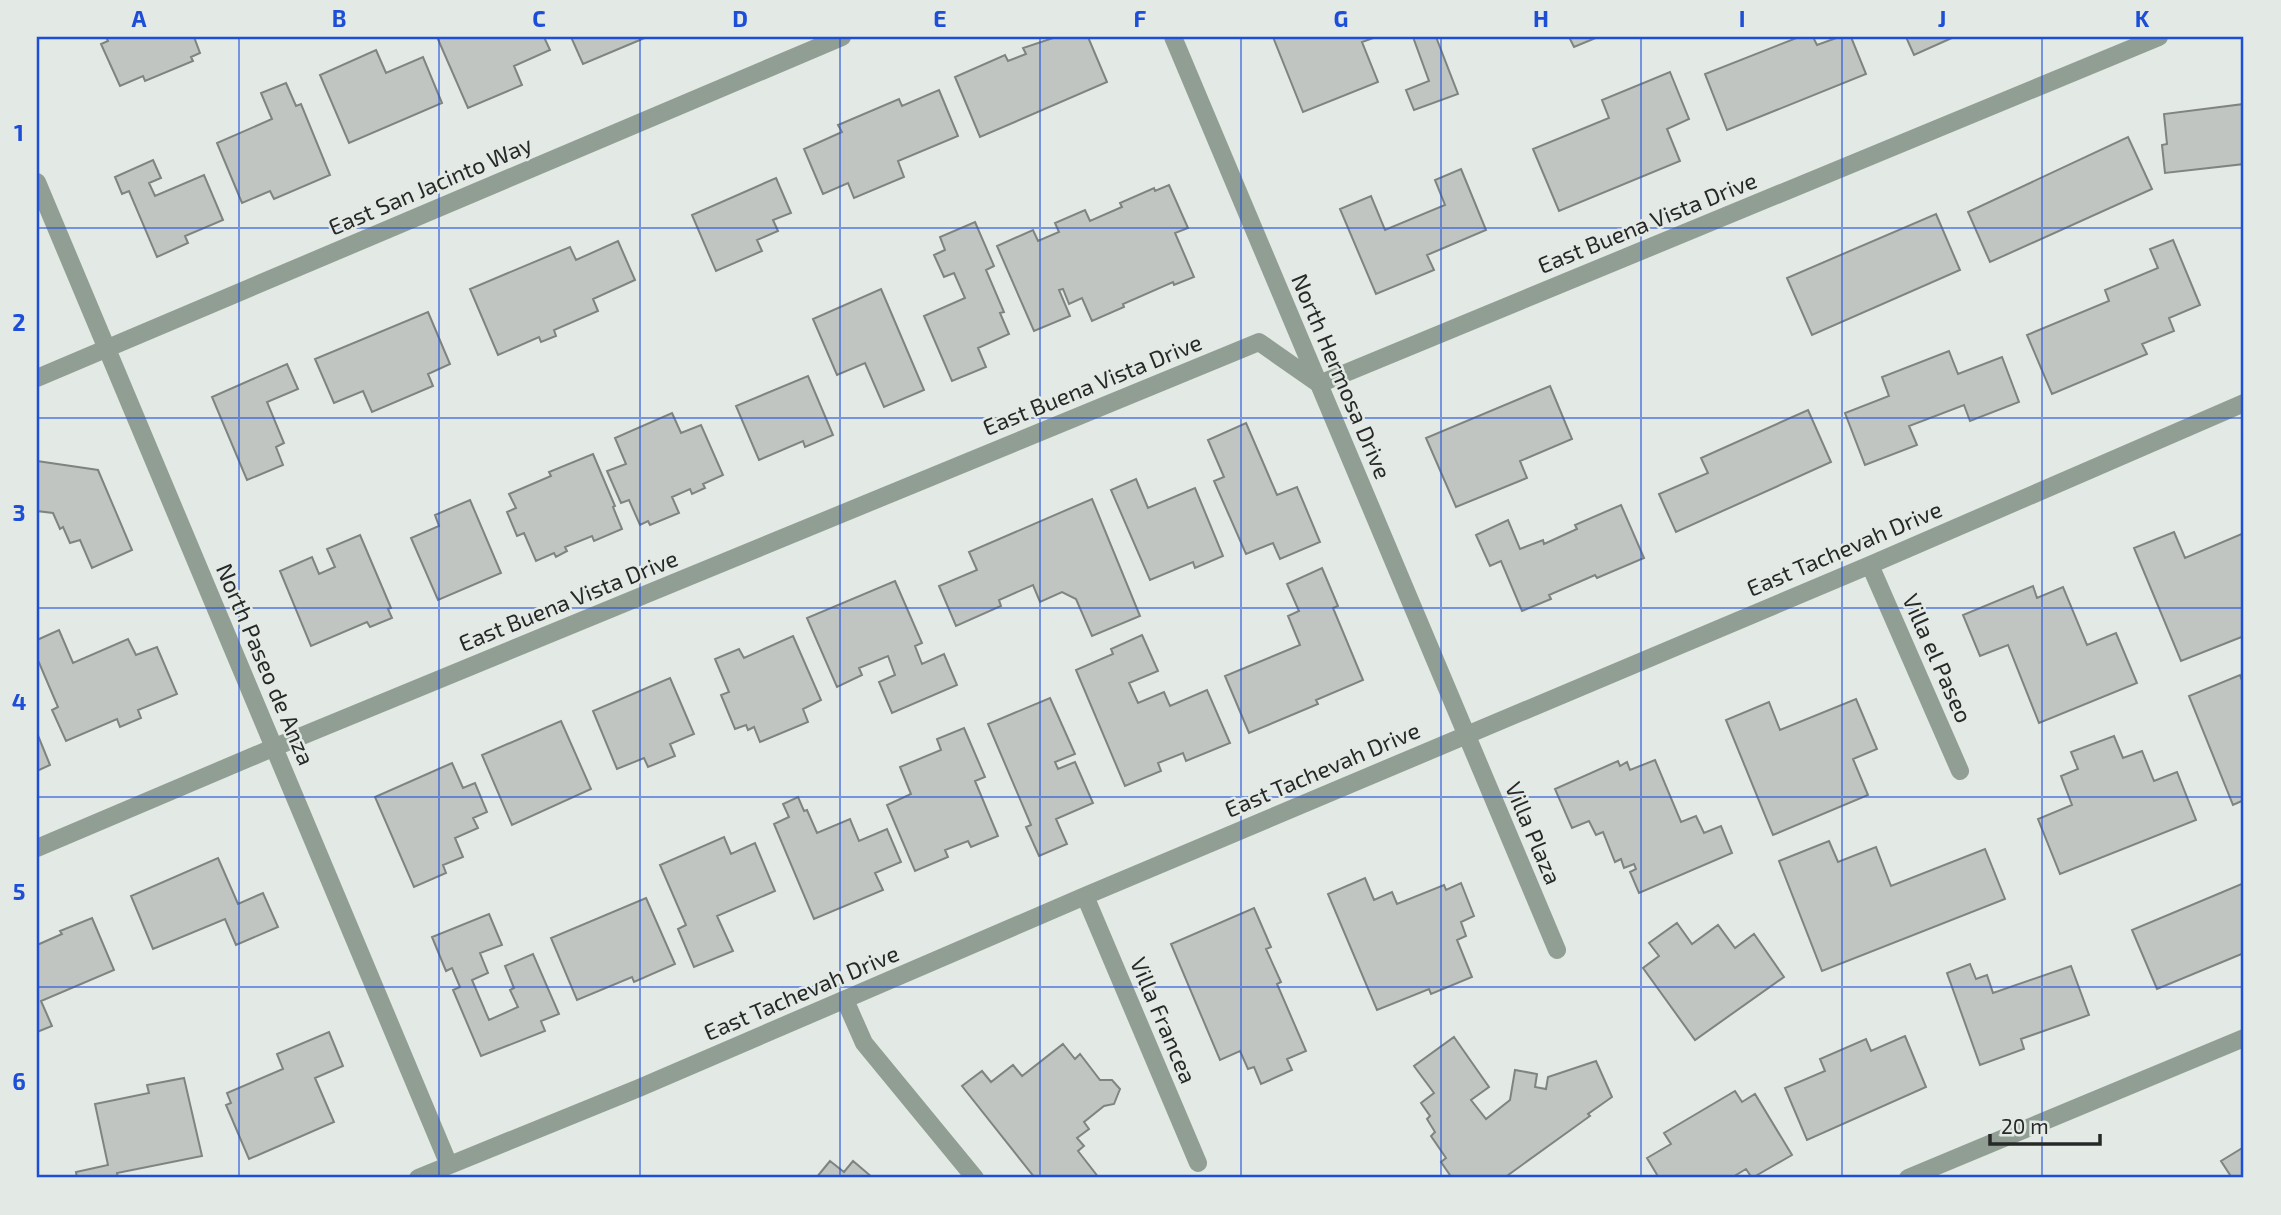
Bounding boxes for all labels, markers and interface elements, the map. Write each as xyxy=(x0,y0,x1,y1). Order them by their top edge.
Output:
text: A xyxy=(131,4,147,32)
text: B xyxy=(332,4,346,32)
text: C xyxy=(532,4,546,32)
text: D xyxy=(732,4,748,32)
text: E xyxy=(933,4,947,32)
text: F xyxy=(1134,4,1147,32)
text: G xyxy=(1334,4,1348,32)
text: H xyxy=(1533,4,1549,32)
text: I xyxy=(1739,4,1745,32)
text: J xyxy=(1938,4,1946,32)
text: K xyxy=(2135,4,2150,32)
text: 1 xyxy=(14,118,24,146)
street label: East San Jacinto Way xyxy=(324,129,536,241)
street label: East Buena Vista Drive xyxy=(1533,165,1761,279)
street label: North Hermosa Drive xyxy=(1286,269,1398,483)
text: 2 xyxy=(12,308,26,336)
street label: East Buena Vista Drive xyxy=(978,327,1206,441)
street label: East Tachevah Drive xyxy=(1742,494,1946,602)
text: 3 xyxy=(12,498,26,526)
street label: East Buena Vista Drive xyxy=(454,543,682,657)
street label: North Paseo de Anza xyxy=(211,559,321,769)
street label: Villa el Paseo xyxy=(1897,589,1979,727)
text: 4 xyxy=(12,687,26,715)
street label: East Tachevah Drive xyxy=(1220,715,1424,823)
street label: Villa Plaza xyxy=(1500,778,1568,888)
text: 5 xyxy=(13,877,25,905)
street label: East Tachevah Drive xyxy=(699,938,903,1046)
street label: Villa Francea xyxy=(1125,953,1203,1087)
text: 6 xyxy=(12,1067,26,1095)
scale bar xyxy=(1990,1103,2101,1147)
text: 20 m xyxy=(2001,1113,2049,1138)

